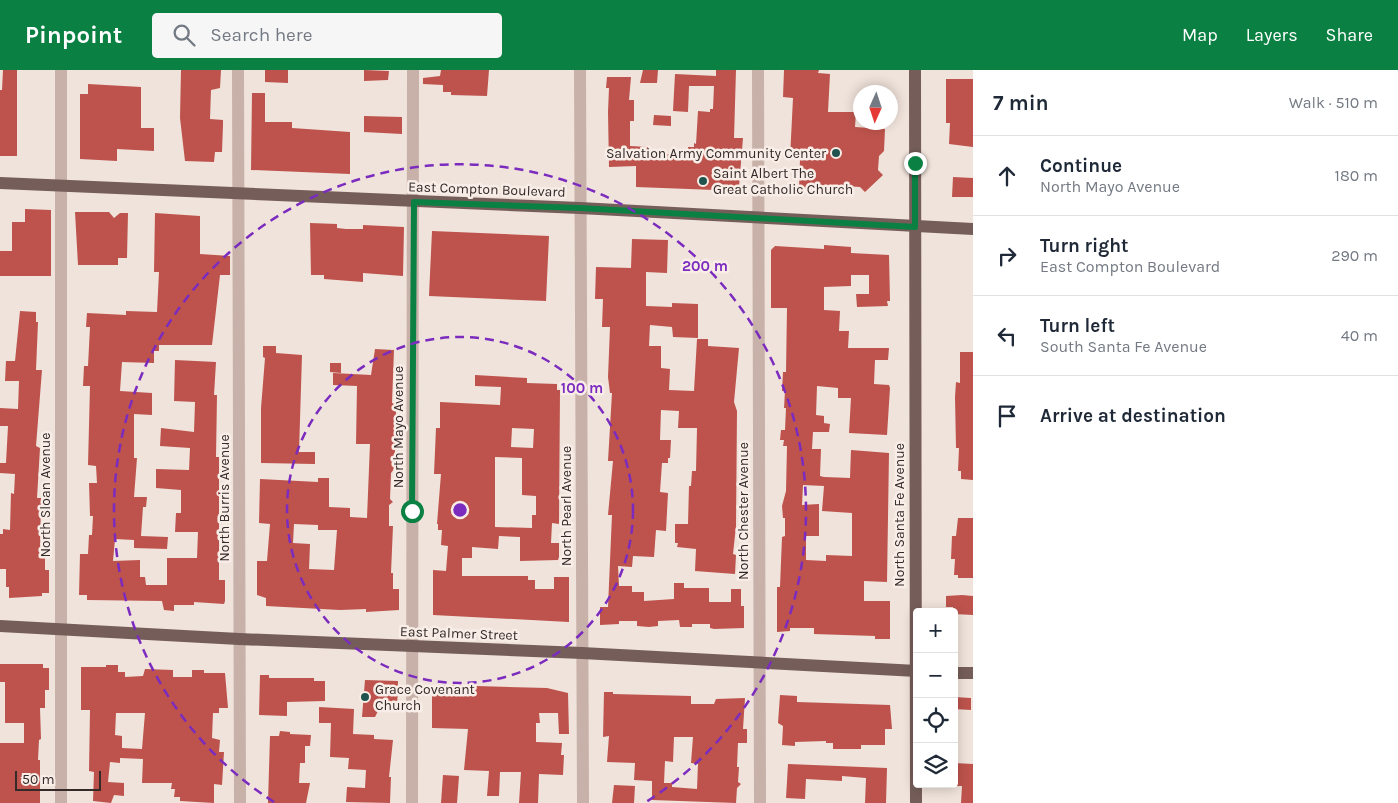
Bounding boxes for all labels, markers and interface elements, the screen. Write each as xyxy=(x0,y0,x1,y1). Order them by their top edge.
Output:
search box xyxy=(152,13,502,58)
text: Pinpoint xyxy=(25,21,122,49)
icon: search xyxy=(170,21,198,49)
text: Search here xyxy=(210,24,312,46)
text: Map xyxy=(1182,24,1218,46)
text: Layers xyxy=(1246,24,1298,46)
text: Share xyxy=(1326,24,1373,46)
north arrow xyxy=(853,85,898,130)
text: 7 min xyxy=(993,91,1049,115)
text: Walk · 510 m xyxy=(1289,93,1378,112)
place label: Salvation Army Community Center xyxy=(606,145,827,162)
marker: Salvation Army Community Center xyxy=(830,147,842,159)
route end xyxy=(904,152,927,175)
text: Continue xyxy=(1040,155,1122,177)
icon: ahead xyxy=(993,162,1021,190)
place label: Saint Albert The Great Catholic Church xyxy=(713,165,853,198)
text: 180 m xyxy=(1335,166,1378,185)
marker: Saint Albert The Great Catholic Church xyxy=(697,175,709,187)
text: North Mayo Avenue xyxy=(1040,177,1180,196)
street label: East Compton Boulevard xyxy=(408,178,566,201)
text: Turn right xyxy=(1040,235,1129,257)
icon: right xyxy=(993,242,1021,270)
text: 290 m xyxy=(1331,246,1378,265)
text: 200 m xyxy=(682,257,728,275)
text: East Compton Boulevard xyxy=(1040,257,1220,276)
text: Turn left xyxy=(1040,315,1115,337)
icon: left xyxy=(993,322,1021,350)
text: 40 m xyxy=(1341,326,1378,345)
text: South Santa Fe Avenue xyxy=(1040,337,1207,356)
street label: North Mayo Avenue xyxy=(390,366,407,488)
text: 100 m xyxy=(561,379,603,397)
icon: arrive xyxy=(993,402,1021,430)
text: Arrive at destination xyxy=(1040,405,1226,427)
street label: North Sloan Avenue xyxy=(37,433,54,557)
street label: North Burris Avenue xyxy=(216,434,233,562)
street label: North Chester Avenue xyxy=(735,442,752,580)
street label: North Santa Fe Avenue xyxy=(891,443,908,587)
street label: North Pearl Avenue xyxy=(558,446,575,566)
route start xyxy=(401,500,424,523)
centre of rings xyxy=(451,501,469,519)
map controls xyxy=(913,608,958,788)
button: + xyxy=(913,608,958,653)
street label: East Palmer Street xyxy=(400,623,518,644)
button: − xyxy=(913,653,958,698)
place label: Grace Covenant Church xyxy=(375,681,475,714)
marker: Grace Covenant Church xyxy=(359,691,371,703)
button: locate xyxy=(913,698,958,743)
button: layers xyxy=(913,743,958,788)
scale bar xyxy=(15,768,101,791)
text: 50 m xyxy=(22,771,55,788)

